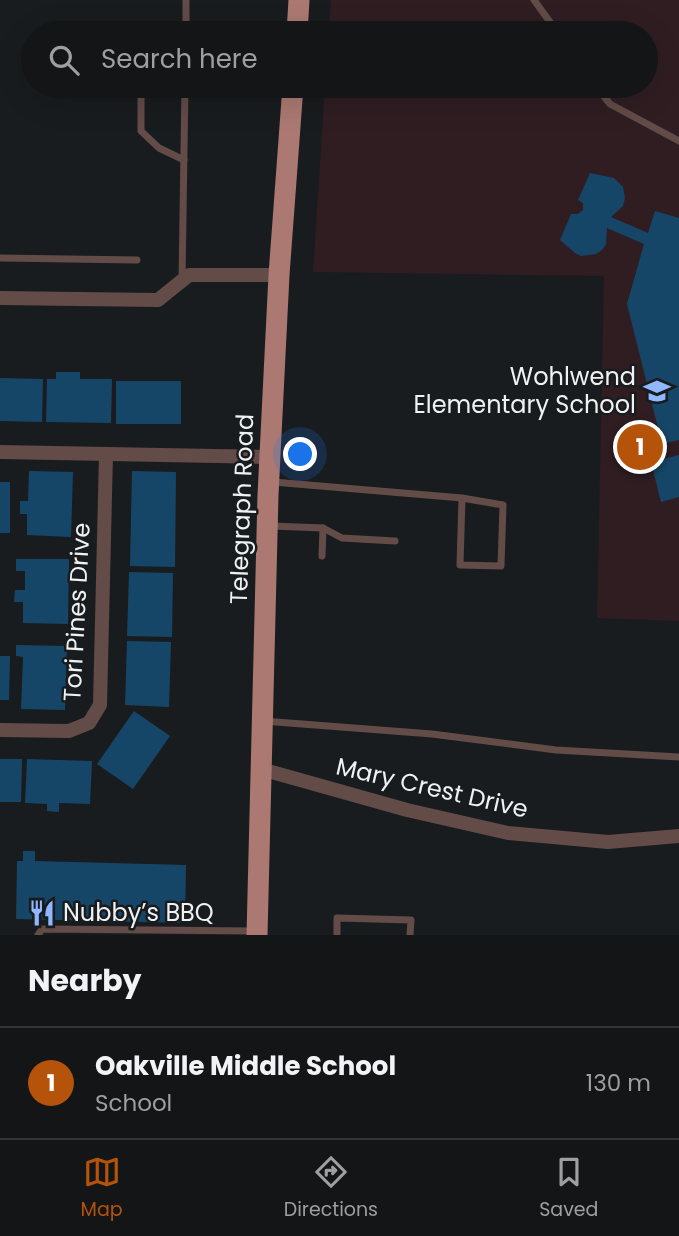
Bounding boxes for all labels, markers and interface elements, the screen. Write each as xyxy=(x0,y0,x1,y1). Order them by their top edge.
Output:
search box xyxy=(21,21,658,98)
icon: search xyxy=(45,41,83,79)
text: Search here xyxy=(101,41,258,77)
place label: Wohlwend Elementary School xyxy=(413,360,636,421)
school or university icon: Wohlwend Elementary School xyxy=(642,376,672,406)
street label: Telegraph Road xyxy=(222,413,261,605)
pin: 1 xyxy=(617,421,663,473)
your location xyxy=(283,437,317,471)
street label: Tori Pines Drive xyxy=(55,522,98,702)
street label: Mary Crest Drive xyxy=(333,749,531,826)
place label: Nubby’s BBQ xyxy=(63,896,214,929)
restaurant icon: Nubby’s BBQ xyxy=(27,898,57,928)
text: Nearby xyxy=(28,959,142,1002)
text: Oakville Middle School xyxy=(95,1048,396,1084)
text: 1 xyxy=(47,1067,55,1099)
text: 130 m xyxy=(586,1067,651,1099)
text: School xyxy=(95,1087,172,1119)
tab: Map xyxy=(81,1153,123,1224)
tab: Directions xyxy=(284,1153,378,1224)
tab: Saved xyxy=(539,1153,598,1224)

